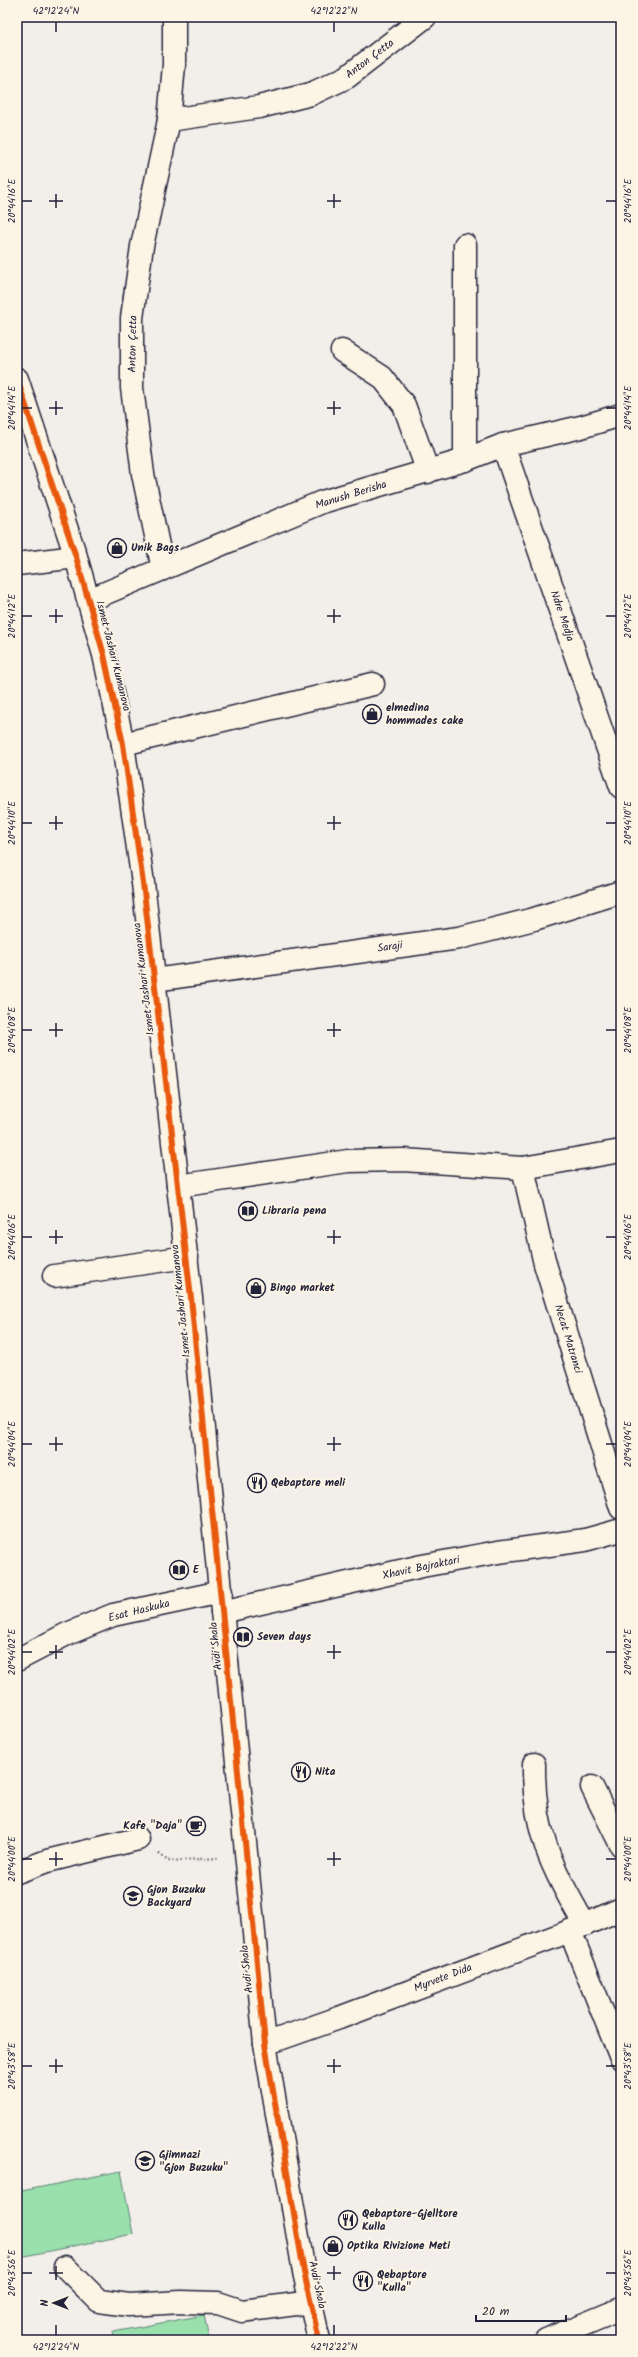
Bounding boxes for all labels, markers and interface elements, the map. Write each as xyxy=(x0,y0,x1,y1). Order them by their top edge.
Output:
text: 42°12'24"N xyxy=(33,3,79,19)
text: 42°12'22"N xyxy=(311,3,358,19)
street label: Anton Çetta xyxy=(342,35,398,83)
text: 20°44'16"E xyxy=(4,178,20,223)
text: 20°44'16"E xyxy=(620,178,636,223)
street label: Anton Çetta xyxy=(124,315,142,373)
text: 20°44'14"E xyxy=(4,385,20,430)
text: 20°44'14"E xyxy=(620,385,636,430)
street label: Manush Berisha xyxy=(313,476,389,514)
shop icon: Unik Bags xyxy=(106,537,128,559)
place label: Unik Bags xyxy=(131,539,180,557)
street label: Ndre Medja xyxy=(545,588,579,644)
text: 20°44'12"E xyxy=(4,592,20,638)
text: 20°44'12"E xyxy=(620,592,636,638)
street label: Ismet Jashari Kumanova xyxy=(91,599,135,713)
place label: elmedina hommades cake xyxy=(386,699,464,730)
shop icon: elmedina hommades cake xyxy=(361,703,383,725)
text: 20°44'10"E xyxy=(4,800,20,845)
text: 20°44'10"E xyxy=(620,800,636,845)
street label: Ismet Jashari Kumanova xyxy=(128,922,160,1036)
street label: Saraji xyxy=(376,936,404,958)
text: 20°44'08"E xyxy=(4,1005,20,1053)
text: 20°44'08"E xyxy=(620,1005,636,1053)
library icon: Libraria pena xyxy=(237,1200,259,1222)
place label: Libraria pena xyxy=(262,1202,327,1220)
text: 20°44'06"E xyxy=(4,1213,20,1260)
text: 20°44'06"E xyxy=(620,1213,636,1260)
street label: Ismet Jashari Kumanova xyxy=(166,1244,196,1358)
shop icon: Bingo market xyxy=(245,1277,267,1299)
place label: Bingo market xyxy=(270,1279,336,1297)
street label: Necat Matranci xyxy=(549,1302,587,1376)
text: 20°44'04"E xyxy=(4,1420,20,1467)
text: 20°44'04"E xyxy=(620,1420,636,1467)
restaurant icon: Qebaptore meli xyxy=(246,1472,268,1494)
place label: Qebaptore meli xyxy=(271,1474,346,1492)
street label: Xhavit Bajraktari xyxy=(381,1551,462,1585)
library icon: E xyxy=(168,1559,190,1581)
place label: E xyxy=(193,1561,200,1579)
street label: Esat Haskuka xyxy=(106,1595,172,1627)
street label: Avdi Shala xyxy=(205,1621,227,1671)
library icon: Seven days xyxy=(232,1626,254,1648)
text: 20°44'02"E xyxy=(4,1628,20,1675)
place label: Seven days xyxy=(257,1628,312,1646)
text: 20°44'02"E xyxy=(620,1628,636,1675)
restaurant icon: Nita xyxy=(290,1761,312,1783)
place label: Nita xyxy=(315,1763,336,1781)
cafe icon: Kafe "Daja" xyxy=(185,1815,207,1837)
place label: Kafe "Daja" xyxy=(123,1817,182,1835)
text: 20°44'00"E xyxy=(4,1835,20,1882)
text: 20°44'00"E xyxy=(620,1835,636,1882)
place label: Gjon Buzuku Backyard xyxy=(147,1881,206,1912)
school or university icon: Gjon Buzuku Backyard xyxy=(122,1885,144,1907)
street label: Avdi Shala xyxy=(236,1944,258,1994)
street label: Myrvete Dida xyxy=(411,1959,475,1997)
text: 20°43'58"E xyxy=(4,2041,20,2090)
text: 20°43'58"E xyxy=(620,2041,636,2090)
place label: Gjimnazi "Gjon Buzuku" xyxy=(159,2146,228,2177)
school or university icon: Gjimnazi "Gjon Buzuku" xyxy=(134,2150,156,2172)
place label: Qebaptore-Gjelltore Kulla xyxy=(362,2205,458,2236)
restaurant icon: Qebaptore-Gjelltore Kulla xyxy=(337,2209,359,2231)
shop icon: Optika Rivizione Meti xyxy=(322,2235,344,2257)
place label: Optika Rivizione Meti xyxy=(347,2237,451,2255)
text: 20°43'56"E xyxy=(4,2248,20,2296)
text: 20°43'56"E xyxy=(620,2248,636,2296)
street label: Avdi Shala xyxy=(303,2259,331,2311)
place label: Qebaptore "Kulla" xyxy=(377,2266,427,2297)
restaurant icon: Qebaptore "Kulla" xyxy=(352,2270,374,2292)
north arrow xyxy=(34,2283,74,2323)
scale bar xyxy=(476,2297,566,2323)
text: N xyxy=(36,2299,54,2306)
text: 20 m xyxy=(482,2302,510,2321)
text: 42°12'24"N xyxy=(33,2339,79,2355)
text: 42°12'22"N xyxy=(311,2339,358,2355)

